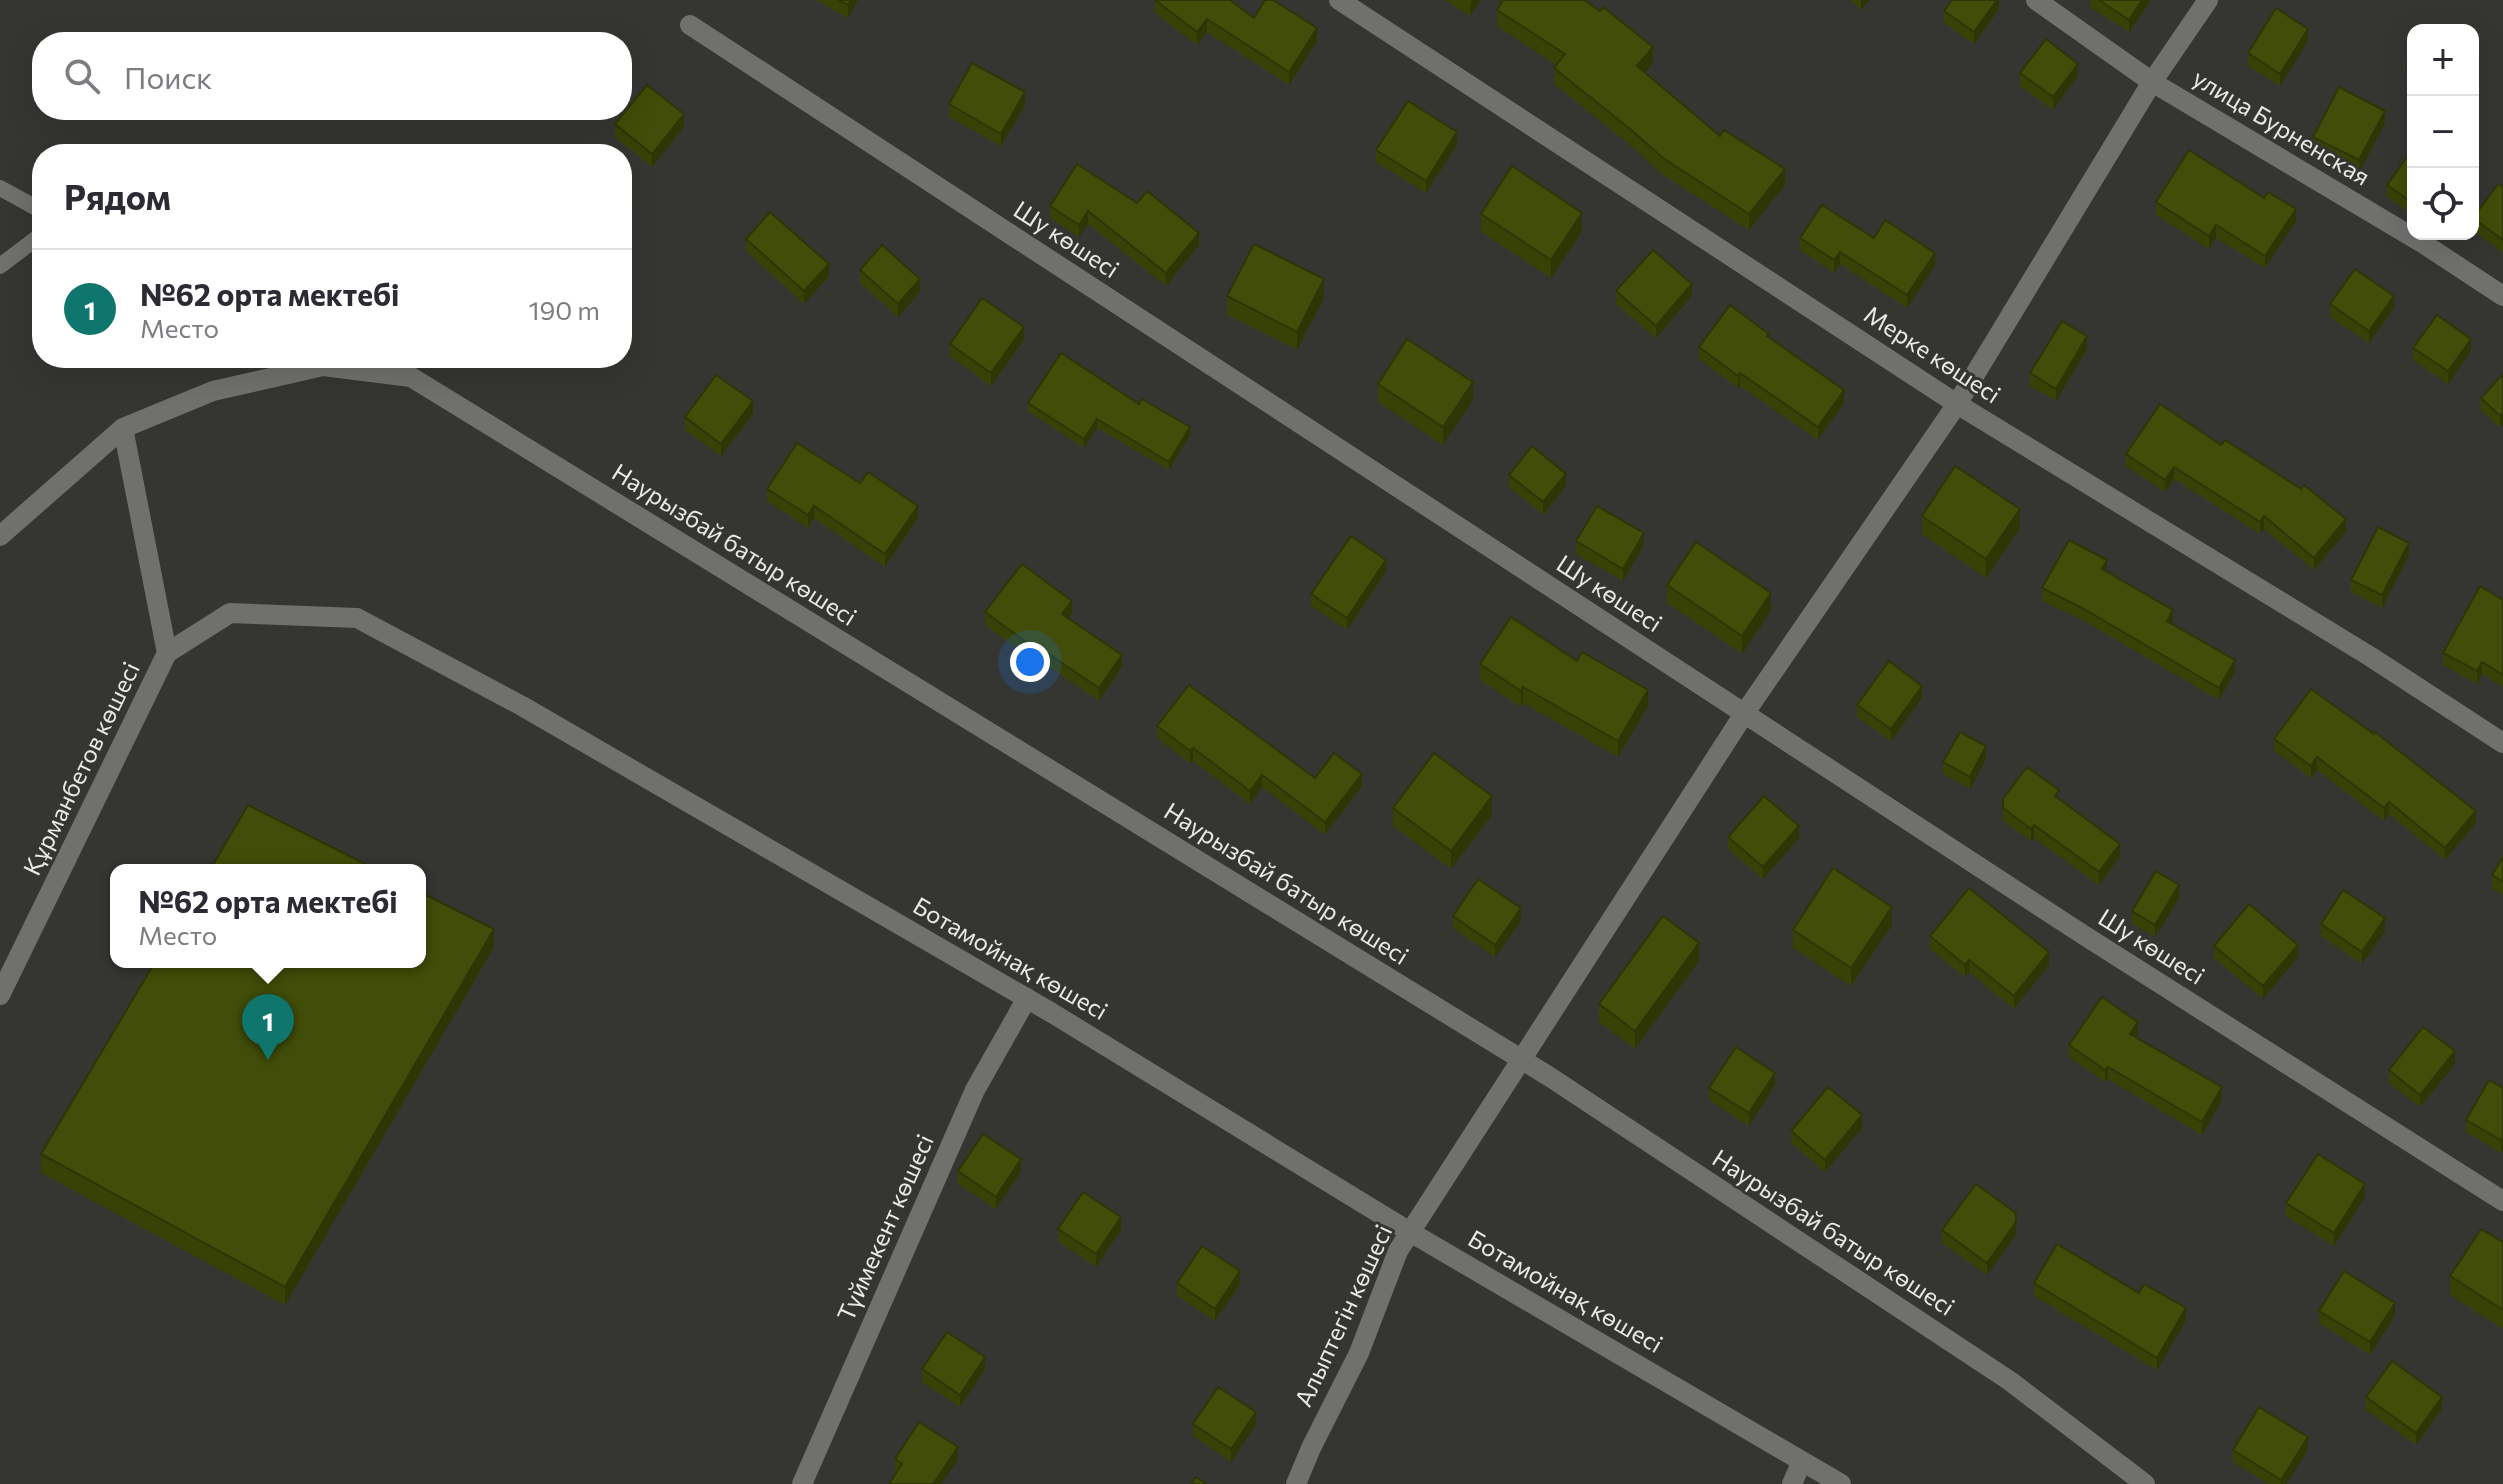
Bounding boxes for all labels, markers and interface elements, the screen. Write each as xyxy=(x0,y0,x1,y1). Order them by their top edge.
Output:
map controls xyxy=(2407,24,2479,240)
button: + xyxy=(2407,24,2479,96)
search box xyxy=(32,32,632,120)
icon: search xyxy=(60,54,104,98)
text: Поиск xyxy=(124,58,212,95)
street label: улица Бурненская xyxy=(2188,63,2375,191)
button: − xyxy=(2407,96,2479,168)
button: locate xyxy=(2407,168,2479,240)
text: Рядом xyxy=(64,175,171,217)
street label: Шу көшесі xyxy=(1009,194,1125,283)
text: №62 орта мектебі xyxy=(140,275,399,312)
text: 1 xyxy=(84,294,96,325)
text: 190 m xyxy=(528,294,600,325)
street label: Мерке көшесі xyxy=(1859,299,2006,408)
text: Место xyxy=(140,312,219,343)
street label: Наурызбай батыр көшесі xyxy=(607,457,862,631)
street label: Шу көшесі xyxy=(1552,548,1668,637)
your location xyxy=(1010,642,1050,682)
street label: Құрманбетов көшесі xyxy=(16,657,145,880)
street label: Наурызбай батыр көшесі xyxy=(1159,796,1414,970)
popup xyxy=(110,864,426,968)
text: №62 орта мектебі xyxy=(138,882,398,919)
street label: Ботамойнақ көшесі xyxy=(908,890,1113,1025)
street label: Шу көшесі xyxy=(2093,902,2210,990)
text: Место xyxy=(138,919,217,950)
pin: 1 xyxy=(242,994,294,1060)
street label: Түймекент көшесі xyxy=(830,1130,939,1325)
street label: Наурызбай батыр көшесі xyxy=(1707,1143,1960,1321)
street label: Алыптегін көшесі xyxy=(1288,1220,1398,1411)
street label: Ботамойнақ көшесі xyxy=(1463,1223,1668,1358)

